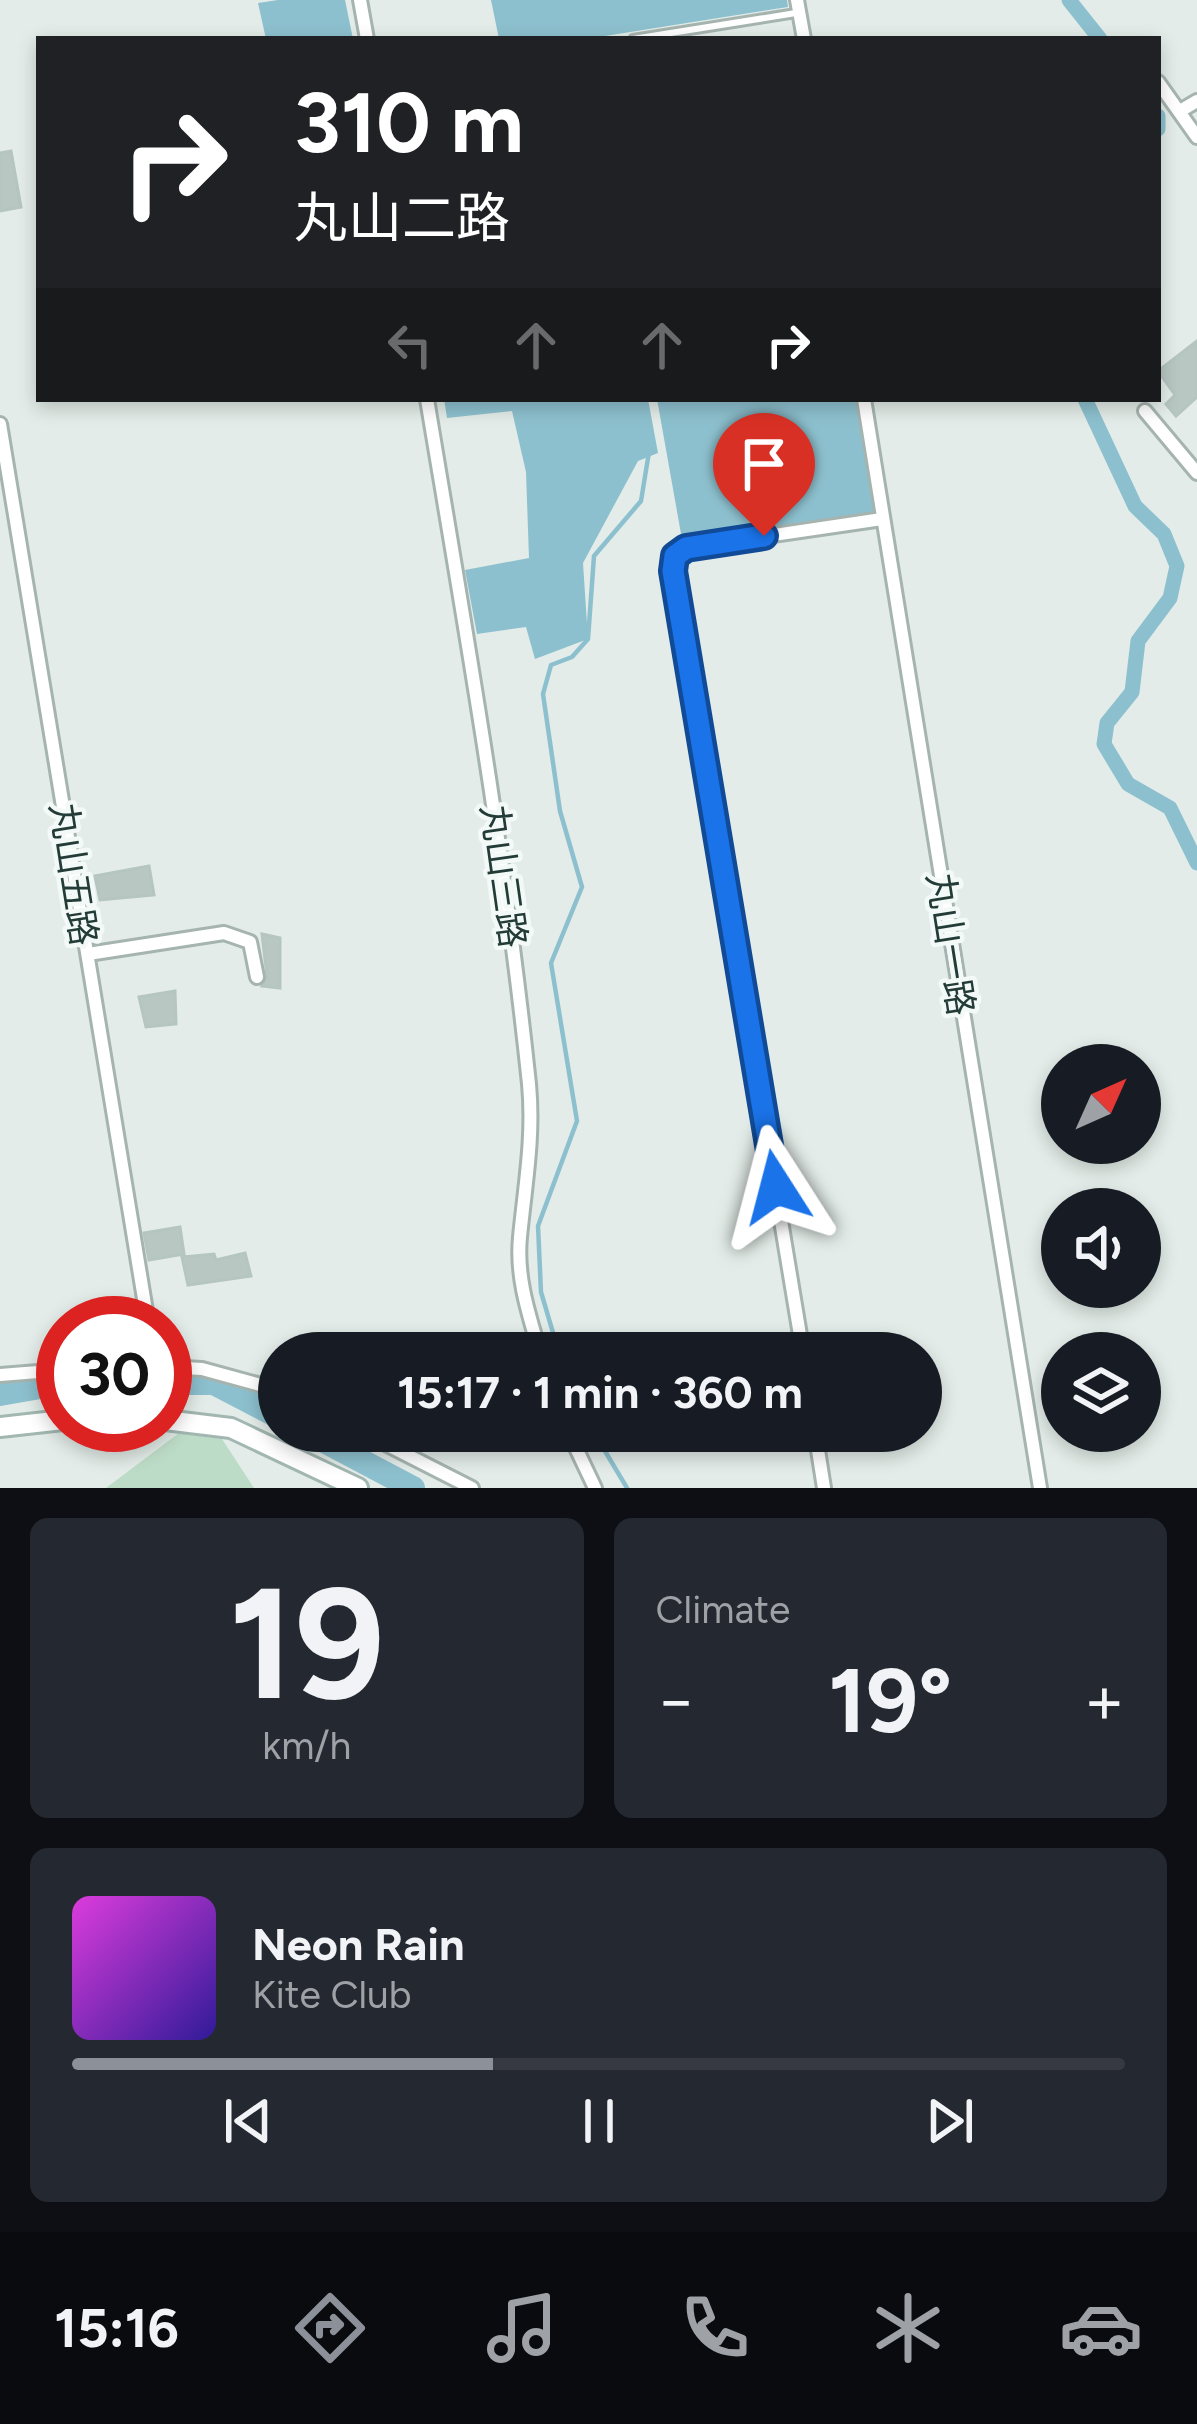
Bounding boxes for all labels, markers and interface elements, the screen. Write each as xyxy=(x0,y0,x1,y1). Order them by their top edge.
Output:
text: 310 m xyxy=(294,72,524,173)
icon: right xyxy=(96,84,252,240)
text: 丸山二路 xyxy=(294,186,510,251)
icon: left xyxy=(377,312,443,378)
icon: ahead xyxy=(503,312,569,378)
icon: ahead xyxy=(629,312,695,378)
icon: right xyxy=(755,312,821,378)
pin xyxy=(713,413,815,536)
icon: arrive xyxy=(731,431,797,497)
street label: 丸山五路 xyxy=(41,800,106,949)
street label: 丸山三路 xyxy=(472,802,535,950)
street label: 丸山一路 xyxy=(918,870,983,1019)
north arrow xyxy=(1041,1044,1161,1164)
map controls xyxy=(1041,1044,1161,1452)
position arrow xyxy=(713,1124,839,1250)
button: sound xyxy=(1041,1188,1161,1308)
speed limit sign: 30 xyxy=(36,1296,192,1452)
button: layers xyxy=(1041,1332,1161,1452)
text: 15:17 · 1 min · 360 m xyxy=(397,1365,803,1419)
text: 19 xyxy=(229,1550,385,1737)
text: Climate xyxy=(656,1586,790,1633)
text: 19° xyxy=(828,1646,952,1755)
text: − xyxy=(656,1660,697,1740)
text: + xyxy=(1084,1660,1125,1740)
text: km/h xyxy=(262,1722,351,1769)
text: Neon Rain xyxy=(252,1917,465,1971)
text: Kite Club xyxy=(252,1971,412,2018)
icon: previous xyxy=(215,2088,281,2154)
icon: pause xyxy=(566,2088,632,2154)
icon: next xyxy=(917,2088,983,2154)
icon: directions xyxy=(288,2286,372,2370)
icon: music xyxy=(480,2286,564,2370)
icon: phone xyxy=(673,2286,757,2370)
icon: climate xyxy=(866,2286,950,2370)
icon: car xyxy=(1059,2286,1143,2370)
text: 15:16 xyxy=(54,2296,179,2361)

